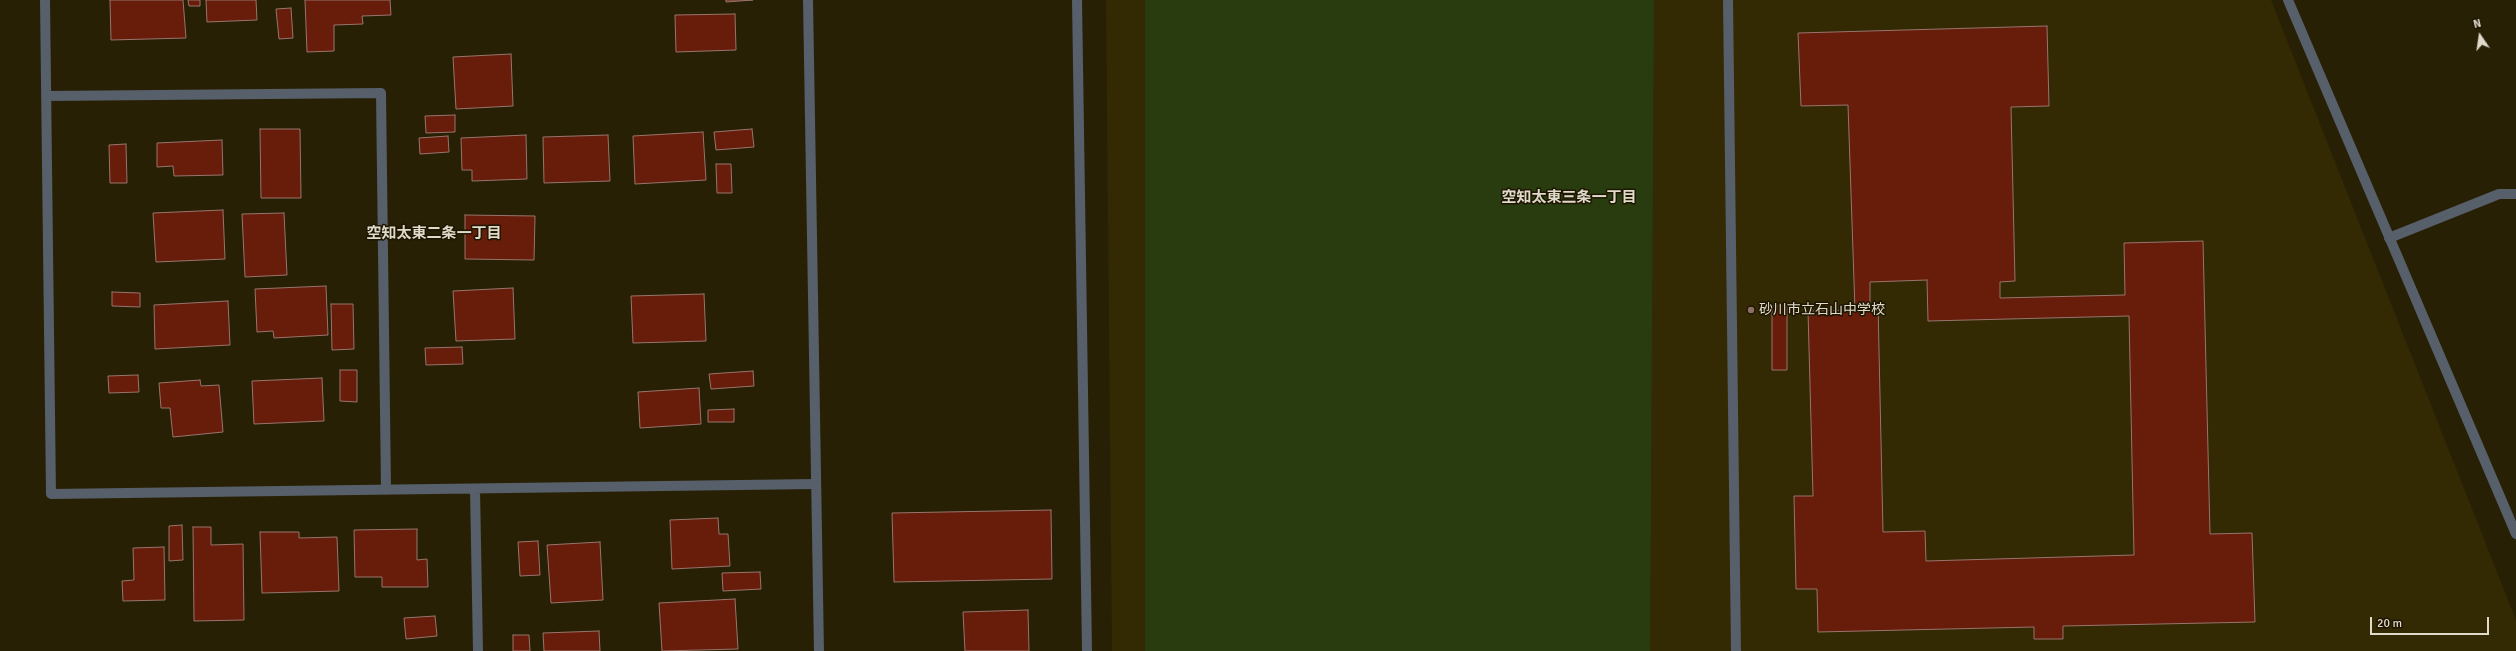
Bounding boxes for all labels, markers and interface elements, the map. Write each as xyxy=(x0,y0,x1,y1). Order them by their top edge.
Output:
north arrow xyxy=(2460,16,2500,56)
text: N xyxy=(2472,17,2482,31)
district label: 空知太東三条一丁目 xyxy=(1502,189,1636,207)
district label: 空知太東二条一丁目 xyxy=(367,225,501,243)
place label: 砂川市立石山中学校 xyxy=(1759,302,1885,318)
marker: 砂川市立石山中学校 xyxy=(1746,305,1756,315)
scale bar xyxy=(2372,609,2491,635)
text: 20 m xyxy=(2377,616,2402,631)

